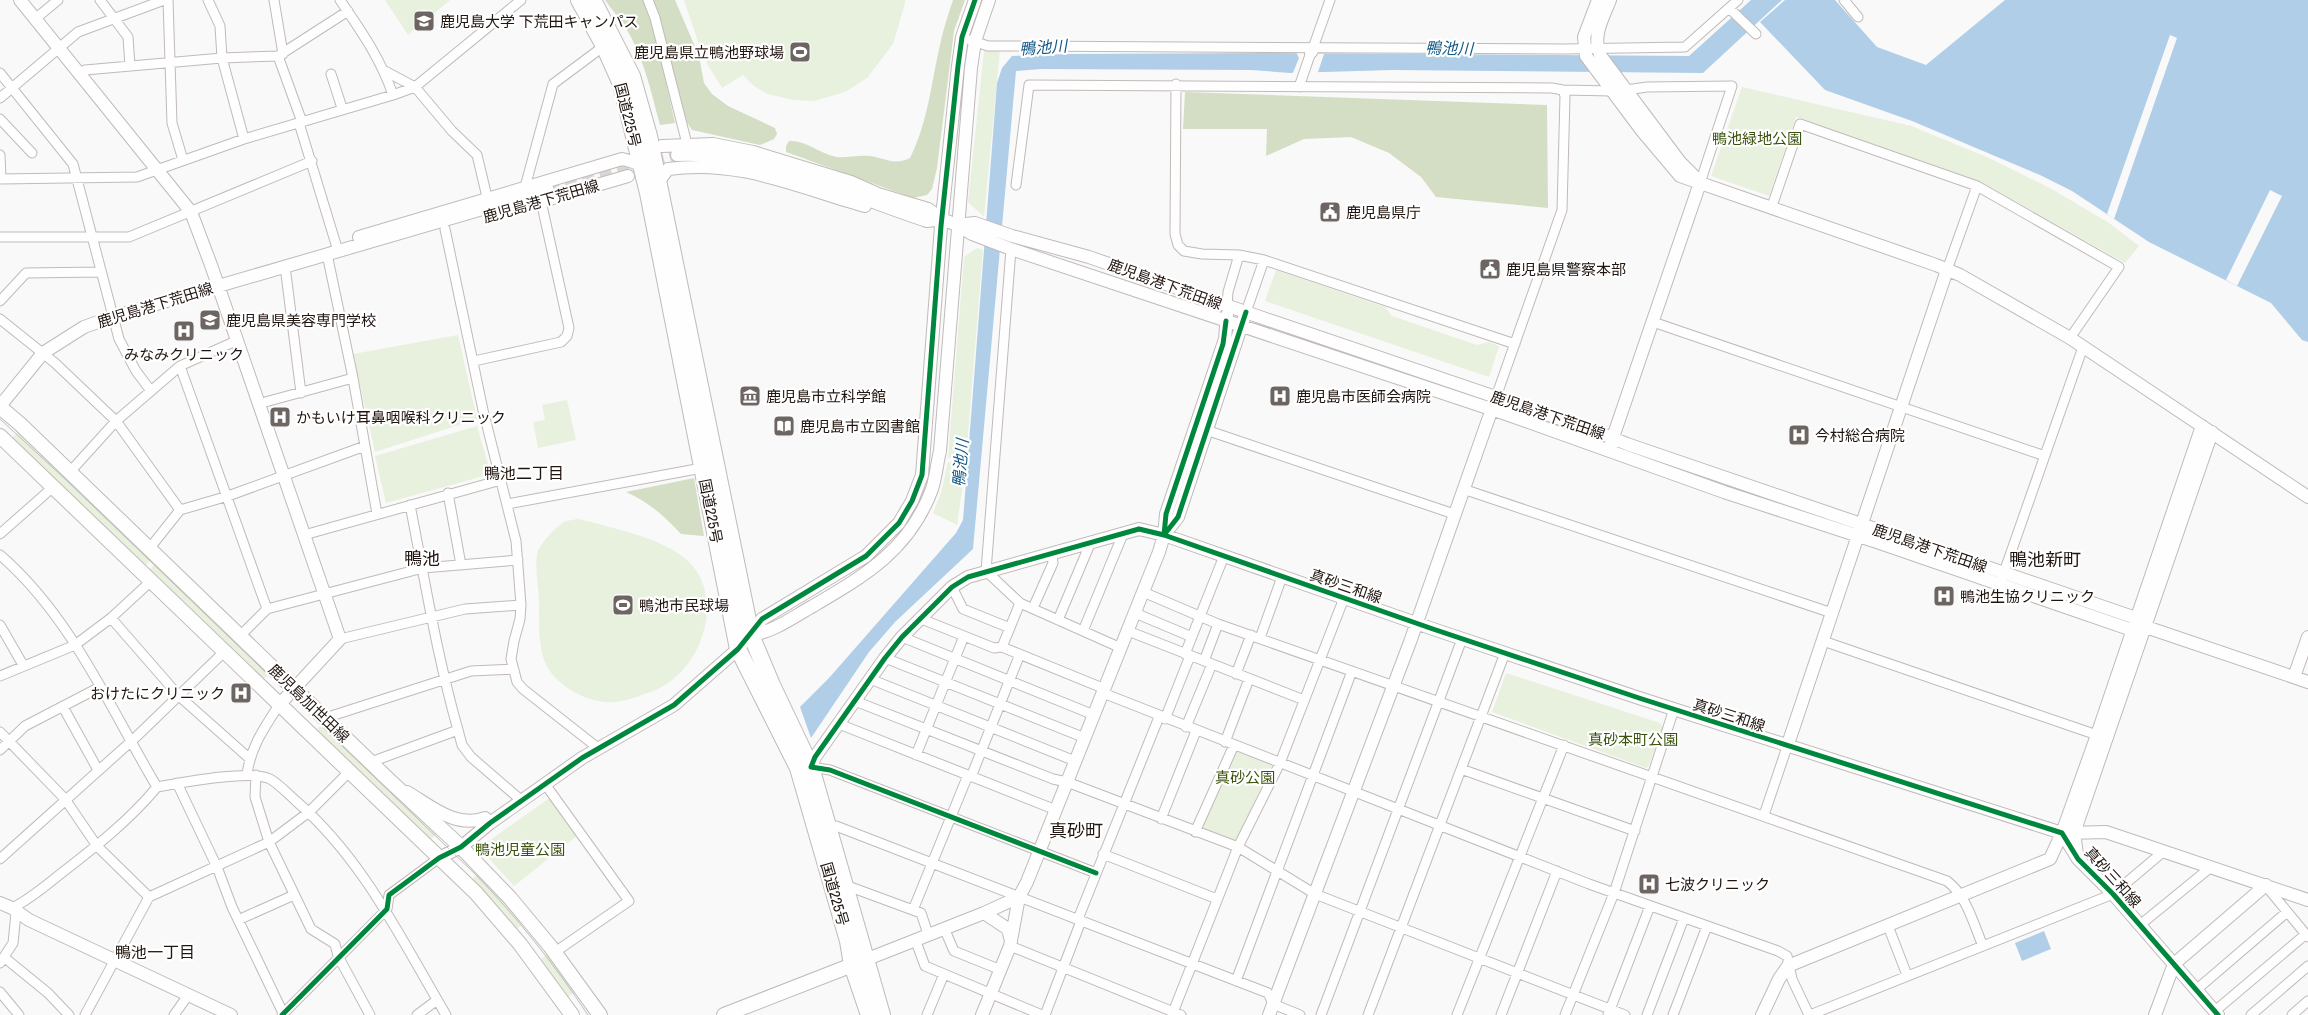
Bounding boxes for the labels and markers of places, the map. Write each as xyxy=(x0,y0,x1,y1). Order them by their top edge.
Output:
school or university icon: 鹿児島大学 下荒田キャンパス xyxy=(412,9,436,33)
place label: 鹿児島大学 下荒田キャンパス xyxy=(440,11,638,32)
sports icon: 鹿児島県立鴨池野球場 xyxy=(788,40,812,64)
place label: 鹿児島県立鴨池野球場 xyxy=(634,42,784,63)
public building icon: 鹿児島県庁 xyxy=(1318,200,1342,224)
place label: 鹿児島県庁 xyxy=(1346,202,1421,223)
public building icon: 鹿児島県警察本部 xyxy=(1478,257,1502,281)
place label: 鹿児島県警察本部 xyxy=(1506,259,1626,280)
school or university icon: 鹿児島県美容専門学校 xyxy=(198,308,222,332)
place label: 鹿児島県美容専門学校 xyxy=(226,310,376,331)
hospital icon: みなみクリニック xyxy=(172,319,196,343)
place label: みなみクリニック xyxy=(124,344,244,365)
museum icon: 鹿児島市立科学館 xyxy=(738,384,762,408)
hospital icon: 鹿児島市医師会病院 xyxy=(1268,384,1292,408)
place label: 鹿児島市立科学館 xyxy=(766,386,886,407)
place label: 鹿児島市医師会病院 xyxy=(1296,386,1431,407)
hospital icon: かもいけ耳鼻咽喉科クリニック xyxy=(268,405,292,429)
place label: かもいけ耳鼻咽喉科クリニック xyxy=(296,407,506,428)
library icon: 鹿児島市立図書館 xyxy=(772,414,796,438)
place label: 鹿児島市立図書館 xyxy=(800,416,920,437)
hospital icon: 今村総合病院 xyxy=(1787,423,1811,447)
place label: 今村総合病院 xyxy=(1815,425,1905,446)
hospital icon: 鴨池生協クリニック xyxy=(1932,584,1956,608)
place label: 鴨池生協クリニック xyxy=(1960,586,2095,607)
sports icon: 鴨池市民球場 xyxy=(611,593,635,617)
place label: 鴨池市民球場 xyxy=(639,595,729,616)
hospital icon: おけたにクリニック xyxy=(229,681,253,705)
place label: おけたにクリニック xyxy=(90,683,225,704)
hospital icon: 七波クリニック xyxy=(1637,872,1661,896)
place label: 七波クリニック xyxy=(1665,874,1770,895)

